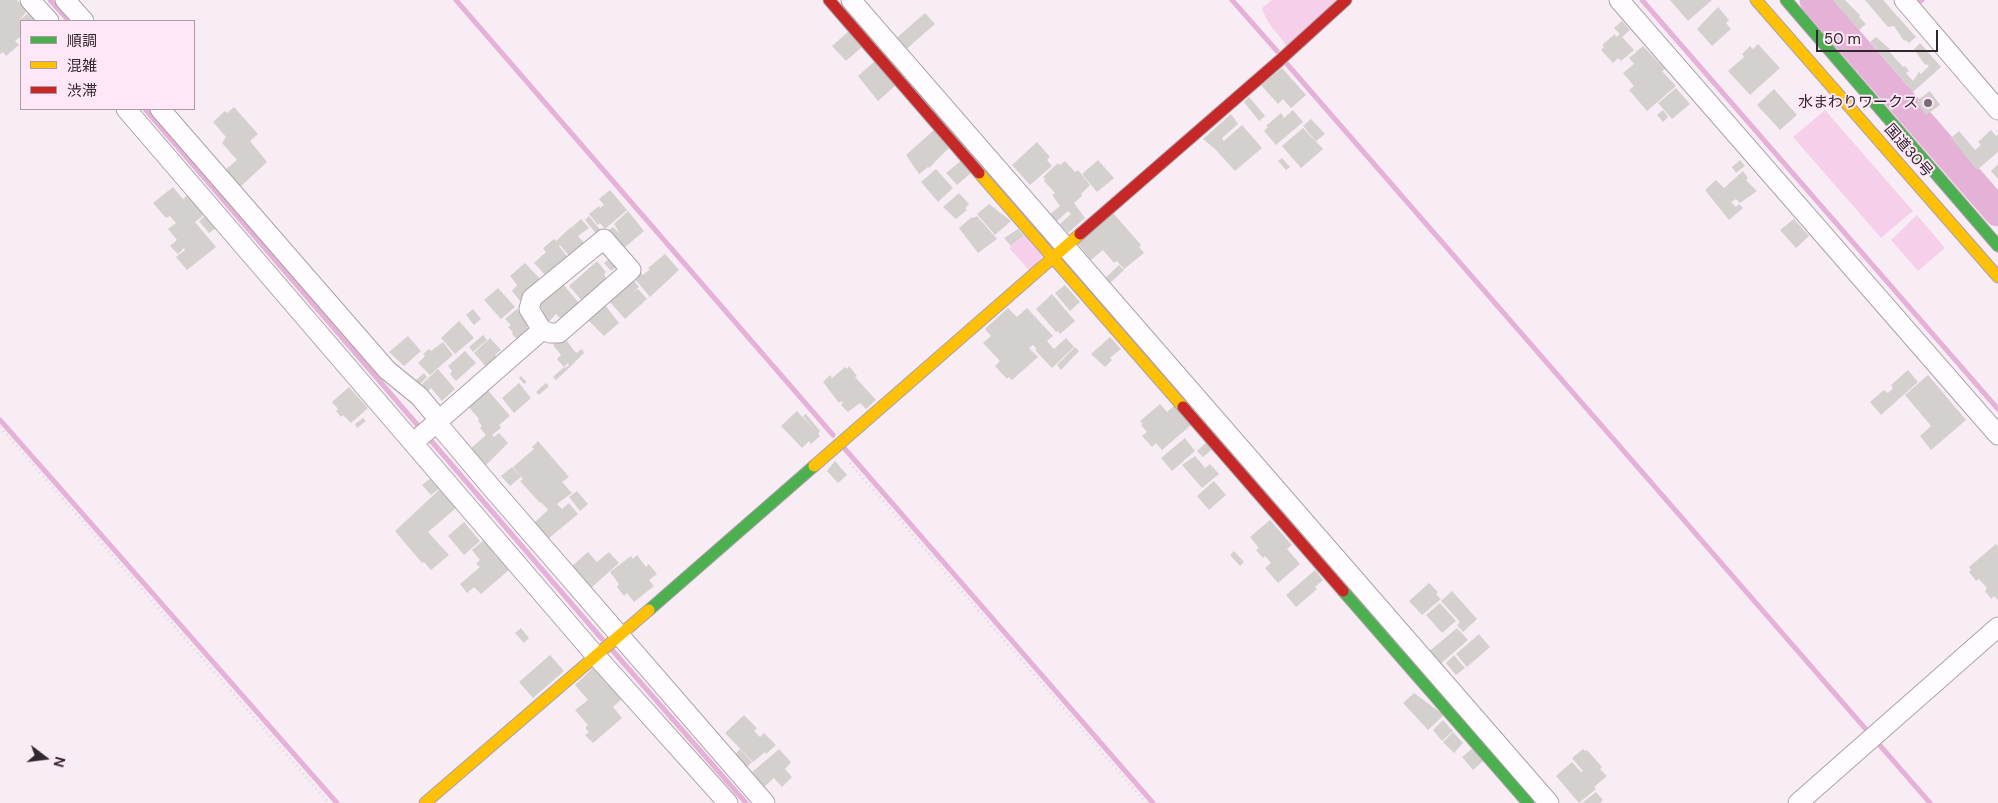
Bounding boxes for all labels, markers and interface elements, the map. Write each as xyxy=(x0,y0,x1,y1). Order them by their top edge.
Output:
legend xyxy=(20,20,195,110)
scale bar xyxy=(1818,20,1940,52)
text: 50 m xyxy=(1824,29,1861,49)
text: 順調 xyxy=(67,31,97,51)
text: 混雑 xyxy=(67,56,97,76)
text: 渋滞 xyxy=(67,81,97,101)
place label: 水まわりワークス xyxy=(1798,94,1918,112)
marker: 水まわりワークス xyxy=(1922,97,1934,109)
street label: 国道30号 xyxy=(1880,121,1936,181)
north arrow xyxy=(20,733,70,783)
text: N xyxy=(49,755,70,769)

